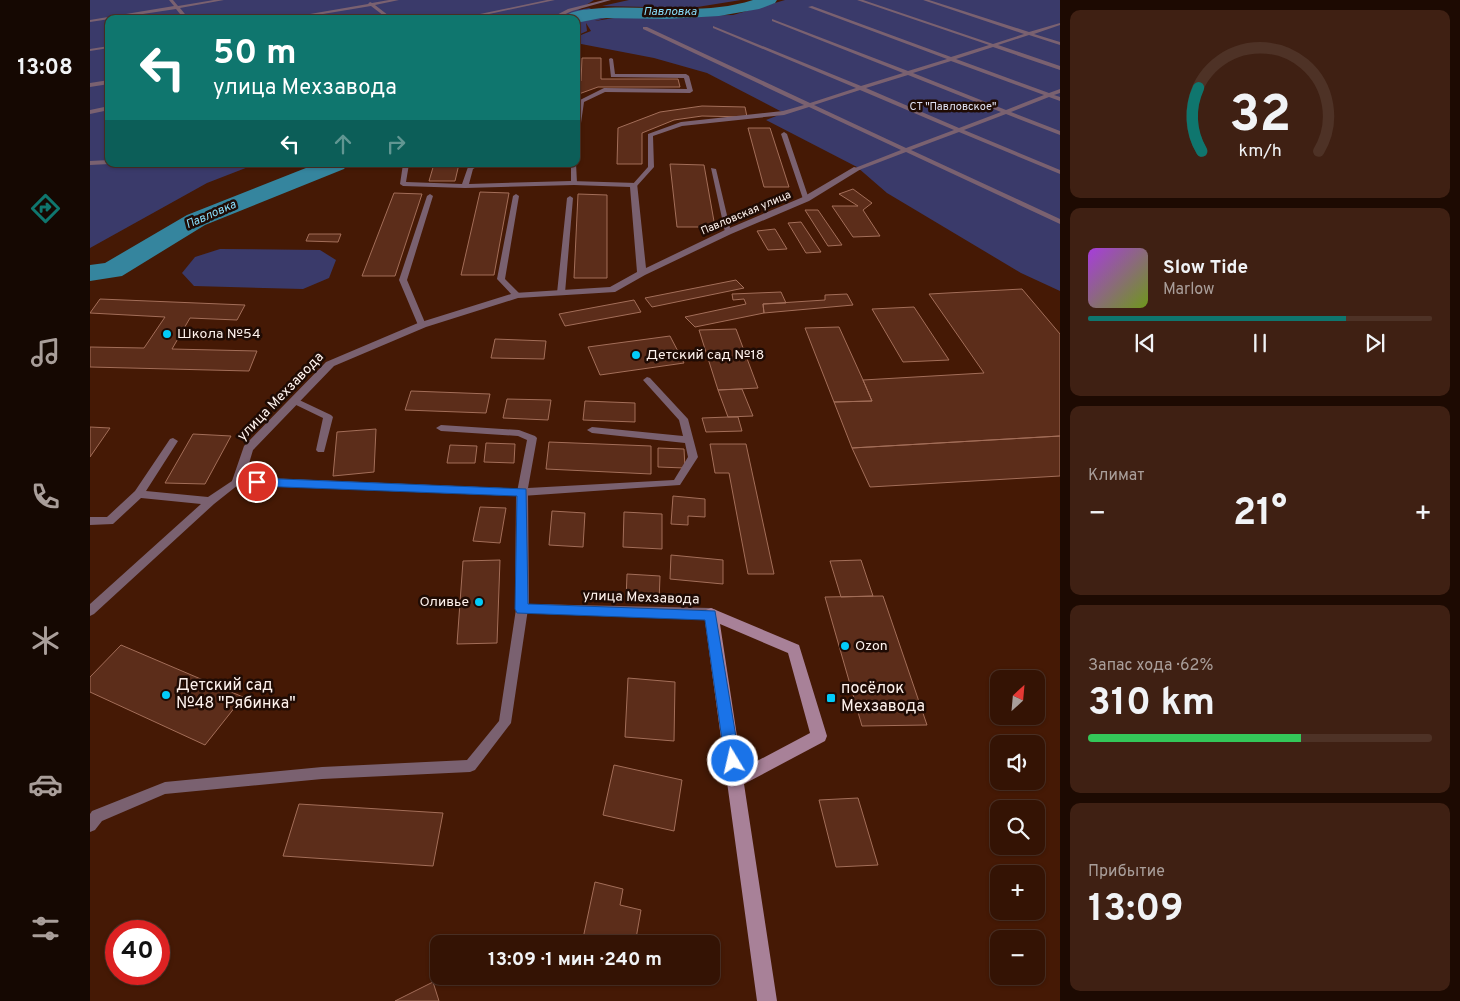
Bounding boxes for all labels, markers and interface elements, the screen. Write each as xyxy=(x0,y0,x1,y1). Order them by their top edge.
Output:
water label: Павловка xyxy=(643,4,697,20)
text: 50 m xyxy=(213,32,297,76)
icon: left xyxy=(130,35,195,100)
text: 13:08 xyxy=(17,55,73,82)
text: улица Мехзавода xyxy=(213,75,397,102)
text: 32 xyxy=(1229,84,1291,150)
park label: СТ "Павловское" xyxy=(910,100,996,114)
icon: left xyxy=(276,130,304,158)
icon: ahead xyxy=(329,130,357,158)
icon: right xyxy=(382,130,410,158)
text: km/h xyxy=(1238,140,1282,163)
street label: Павловская улица xyxy=(699,188,793,238)
icon: directions xyxy=(28,191,63,226)
water label: Павловка xyxy=(183,197,239,233)
text: Slow Tide xyxy=(1163,256,1248,280)
text: Marlow xyxy=(1163,280,1215,300)
place label: Школа №54 xyxy=(177,326,261,343)
marker: Школа №54 xyxy=(161,328,173,340)
icon: previous xyxy=(1131,329,1159,357)
icon: pause xyxy=(1246,329,1274,357)
icon: next xyxy=(1361,329,1389,357)
icon: music xyxy=(28,335,63,370)
place label: Детский сад №18 xyxy=(646,347,764,364)
street label: улица Мехзавода xyxy=(234,349,328,445)
marker: Детский сад №18 xyxy=(630,349,642,361)
pin xyxy=(236,461,278,503)
text: Климат xyxy=(1088,466,1145,486)
icon: arrive xyxy=(243,468,271,496)
icon: phone xyxy=(28,479,63,514)
text: 21° xyxy=(1233,490,1287,539)
text: − xyxy=(1088,497,1106,533)
text: + xyxy=(1414,497,1432,533)
street label: улица Мехзавода xyxy=(582,587,700,609)
place label: Оливье xyxy=(419,594,469,611)
marker: Оливье xyxy=(473,596,485,608)
icon: climate xyxy=(28,623,63,658)
place label: Ozon xyxy=(855,638,888,655)
marker: Ozon xyxy=(839,640,851,652)
text: Запас хода · 62% xyxy=(1088,656,1213,676)
north arrow xyxy=(990,670,1045,725)
map controls xyxy=(990,670,1045,985)
place label: Детский сад №48 "Рябинка" xyxy=(176,676,296,714)
place label: посёлок Мехзавода xyxy=(841,679,925,717)
text: 310 km xyxy=(1088,680,1215,729)
marker: Детский сад №48 "Рябинка" xyxy=(160,689,172,701)
marker: посёлок Мехзавода xyxy=(825,692,837,704)
position arrow xyxy=(706,734,758,786)
button: sound xyxy=(990,735,1045,790)
icon: car xyxy=(28,767,63,802)
button: search xyxy=(990,800,1045,855)
text: Прибытие xyxy=(1088,862,1165,882)
button: + xyxy=(990,865,1045,920)
text: 13:09 xyxy=(1088,886,1184,935)
icon: filters xyxy=(28,911,63,946)
speed limit sign: 40 xyxy=(105,920,170,985)
button: − xyxy=(990,930,1045,985)
text: 13:09 · 1 мин · 240 m xyxy=(488,948,662,972)

